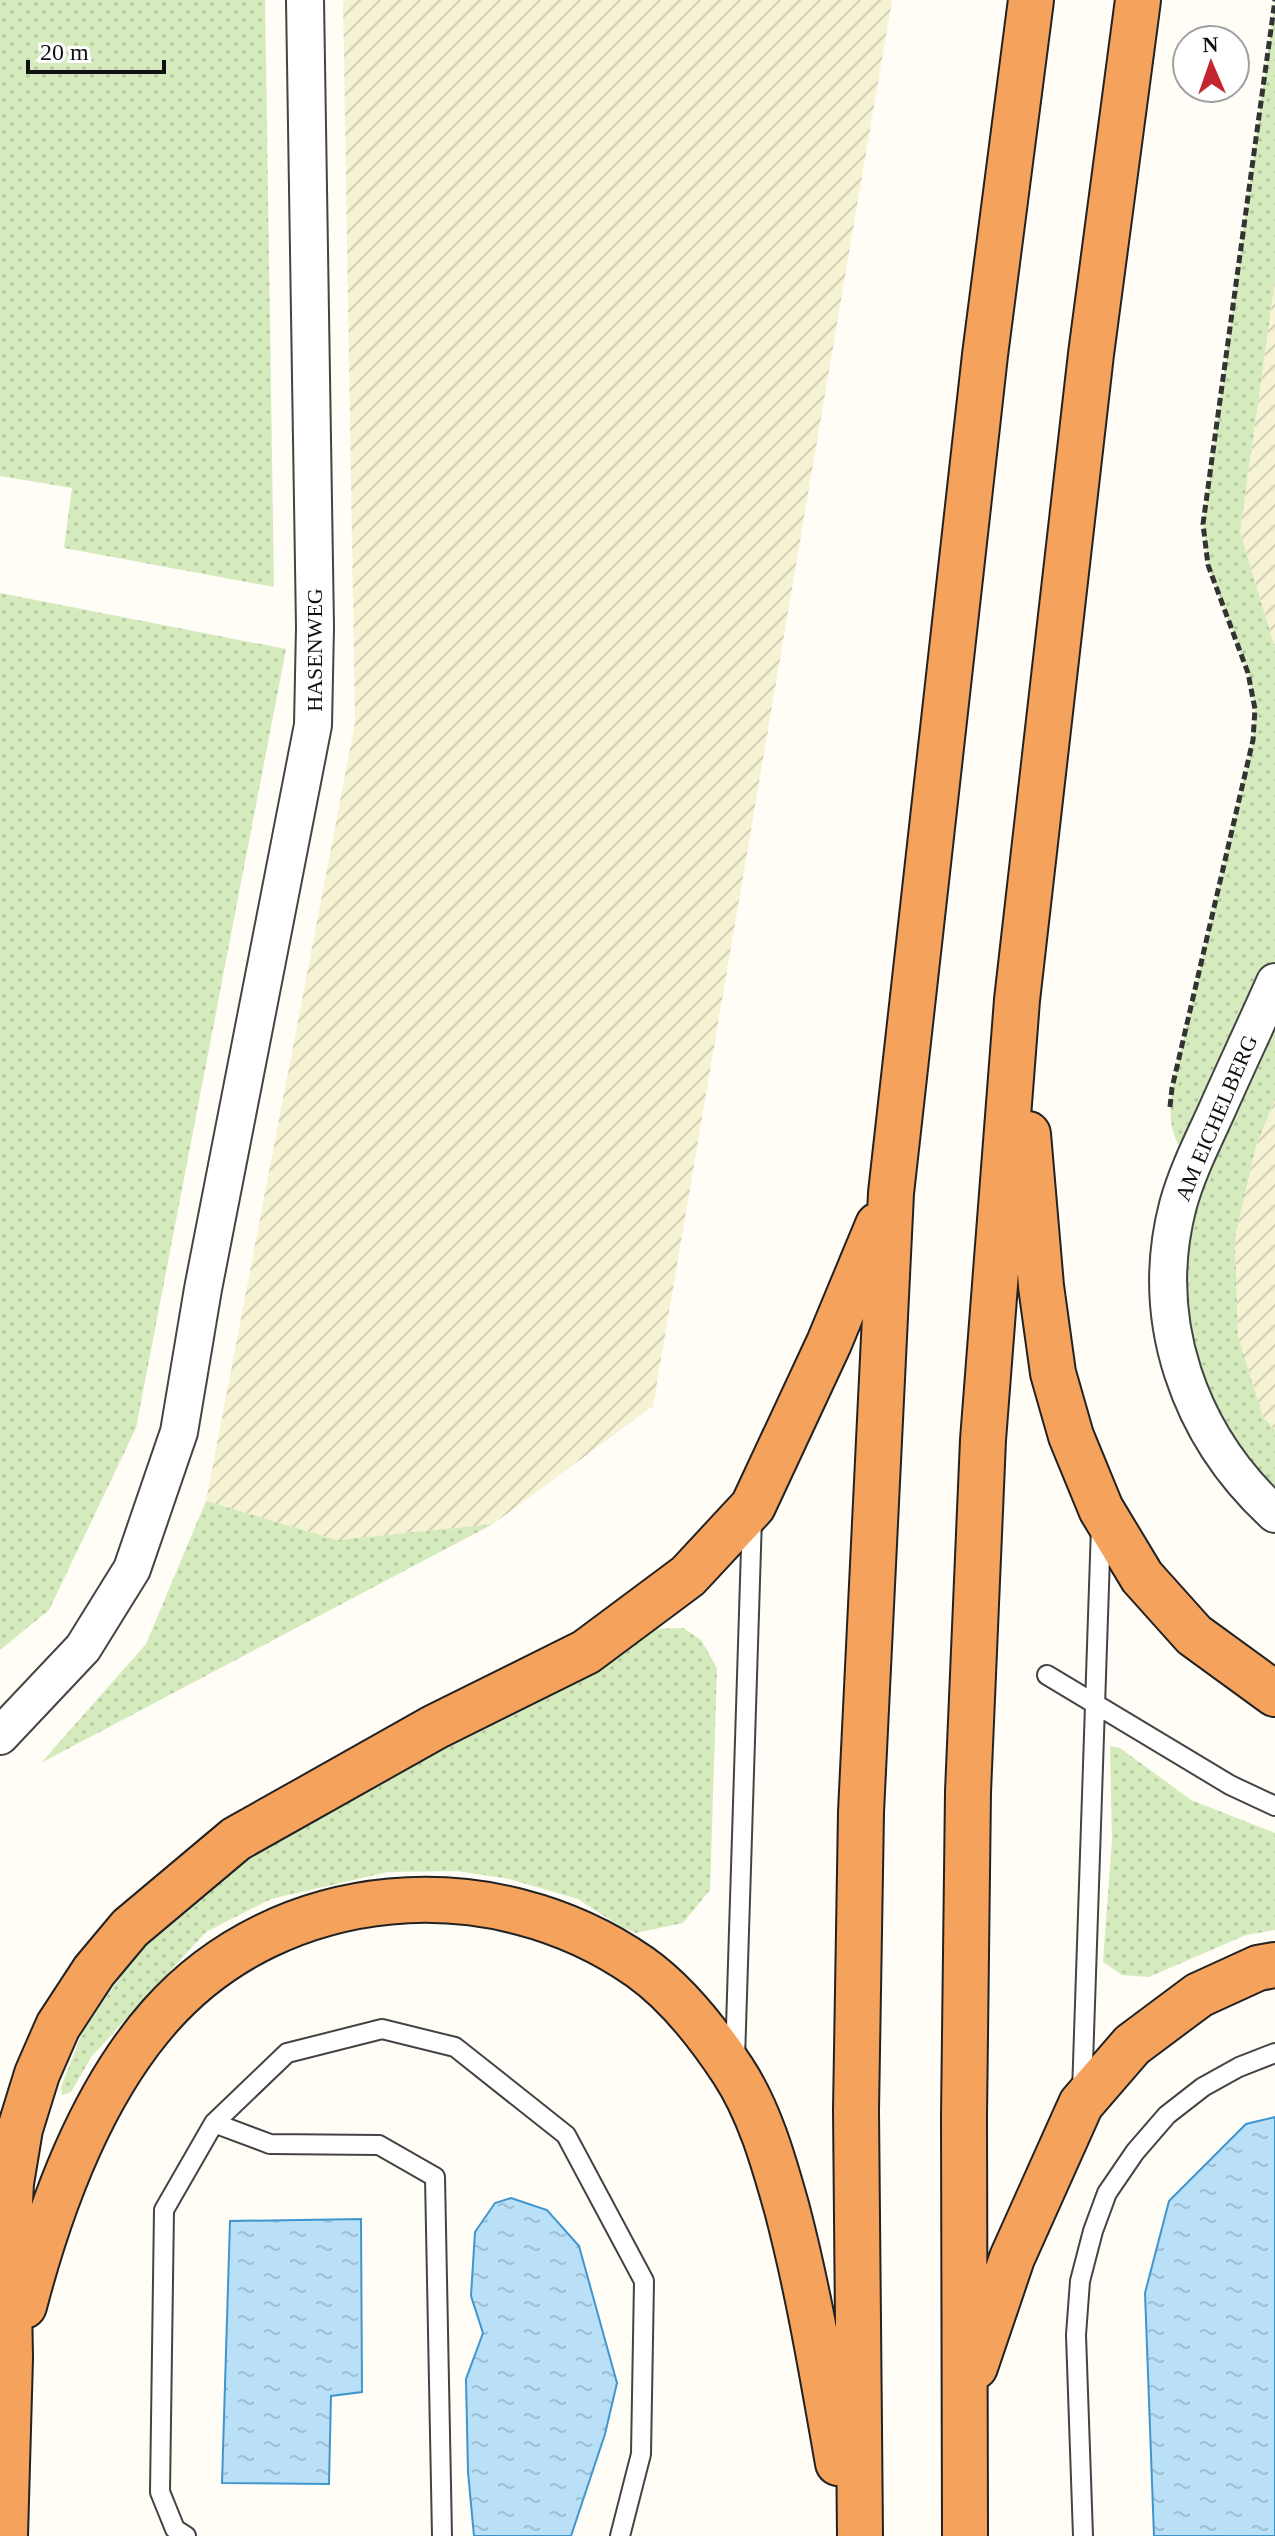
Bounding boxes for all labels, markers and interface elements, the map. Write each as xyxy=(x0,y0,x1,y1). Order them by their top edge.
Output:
scale bar xyxy=(28,24,164,74)
north arrow xyxy=(1171,24,1251,104)
text: N xyxy=(1202,32,1219,57)
text: 20 m xyxy=(40,39,89,65)
street label: HASENWEG xyxy=(302,588,327,712)
street label: AM EICHELBERG xyxy=(1170,1031,1262,1205)

